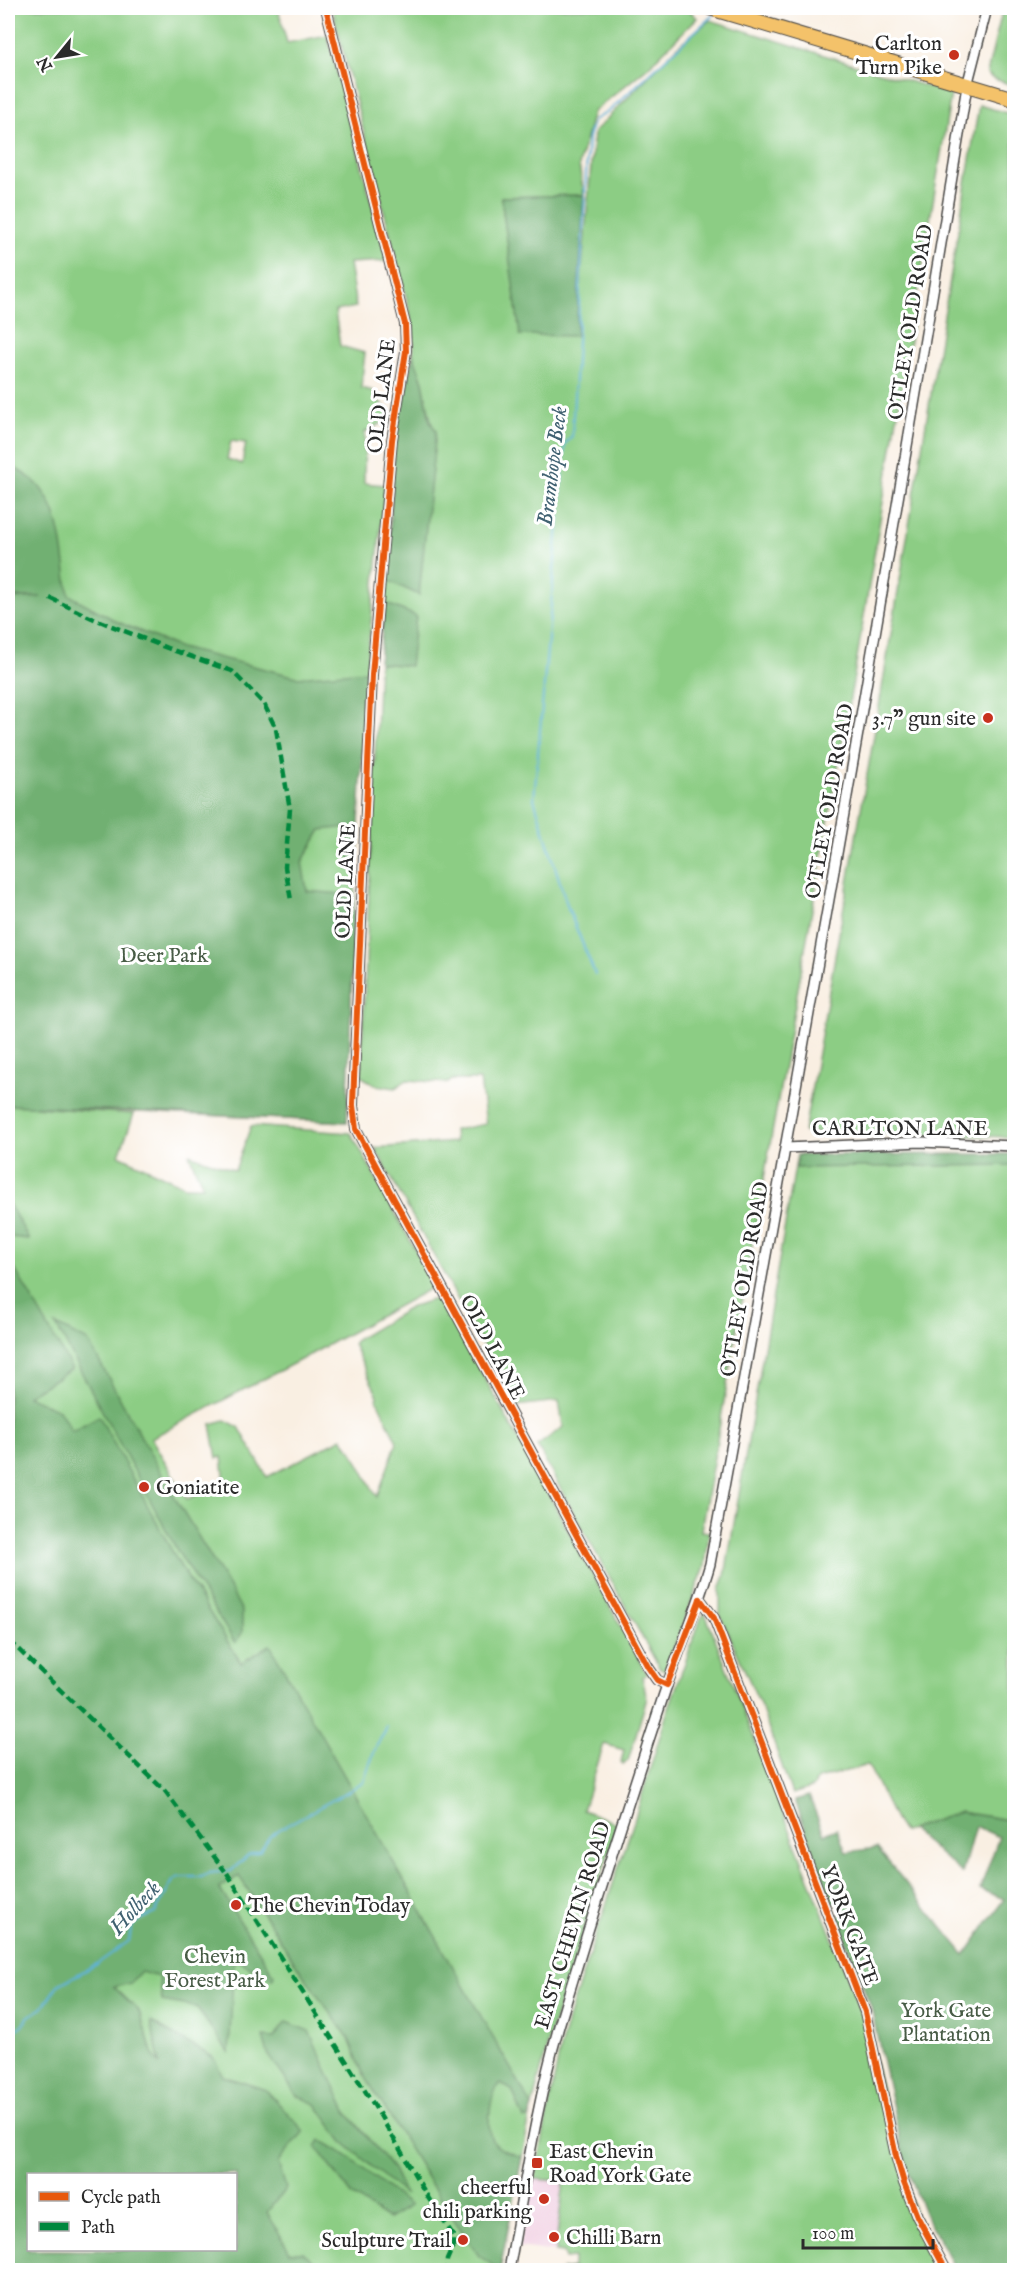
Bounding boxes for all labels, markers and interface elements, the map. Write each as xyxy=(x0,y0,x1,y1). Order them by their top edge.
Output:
north arrow xyxy=(27,27,87,87)
place label: Carlton Turn Pike xyxy=(856,31,942,82)
marker: Carlton Turn Pike xyxy=(947,48,961,62)
text: N xyxy=(34,52,58,75)
street label: OTLEY OLD ROAD xyxy=(883,222,940,422)
street label: OLD LANE xyxy=(362,337,403,455)
water label: Bramhope Beck xyxy=(532,405,574,528)
street label: OTLEY OLD ROAD xyxy=(800,701,861,901)
place label: 3.7" gun site xyxy=(872,706,976,733)
marker: 3.7" gun site xyxy=(981,711,995,725)
street label: OLD LANE xyxy=(330,823,363,939)
park label: Deer Park xyxy=(120,943,209,970)
street label: CARLTON LANE xyxy=(812,1116,988,1143)
street label: OTLEY OLD ROAD xyxy=(715,1179,776,1379)
street label: OLD LANE xyxy=(453,1290,531,1405)
place label: Goniatite xyxy=(156,1475,240,1502)
marker: Goniatite xyxy=(137,1480,151,1494)
street label: EAST CHEVIN ROAD xyxy=(529,1818,618,2033)
street label: YORK GATE xyxy=(813,1861,884,1990)
water label: Holbeck xyxy=(103,1875,167,1942)
place label: The Chevin Today xyxy=(248,1893,411,1920)
marker: The Chevin Today xyxy=(229,1898,243,1912)
park label: Chevin Forest Park xyxy=(165,1944,266,1995)
park label: York Gate Plantation xyxy=(901,1998,992,2049)
place label: East Chevin Road York Gate xyxy=(549,2139,692,2190)
marker: East Chevin Road York Gate xyxy=(530,2156,544,2170)
legend xyxy=(27,2173,237,2251)
place label: cheerful chili parking xyxy=(423,2175,533,2226)
text: Cycle path xyxy=(81,2187,161,2210)
marker: cheerful chili parking xyxy=(537,2192,551,2206)
scale bar xyxy=(803,2212,934,2250)
text: Path xyxy=(81,2217,115,2240)
text: 100 m xyxy=(812,2223,854,2246)
place label: Chilli Barn xyxy=(566,2225,661,2252)
place label: Sculpture Trail xyxy=(321,2228,451,2255)
marker: Chilli Barn xyxy=(547,2230,561,2244)
marker: Sculpture Trail xyxy=(456,2233,470,2247)

